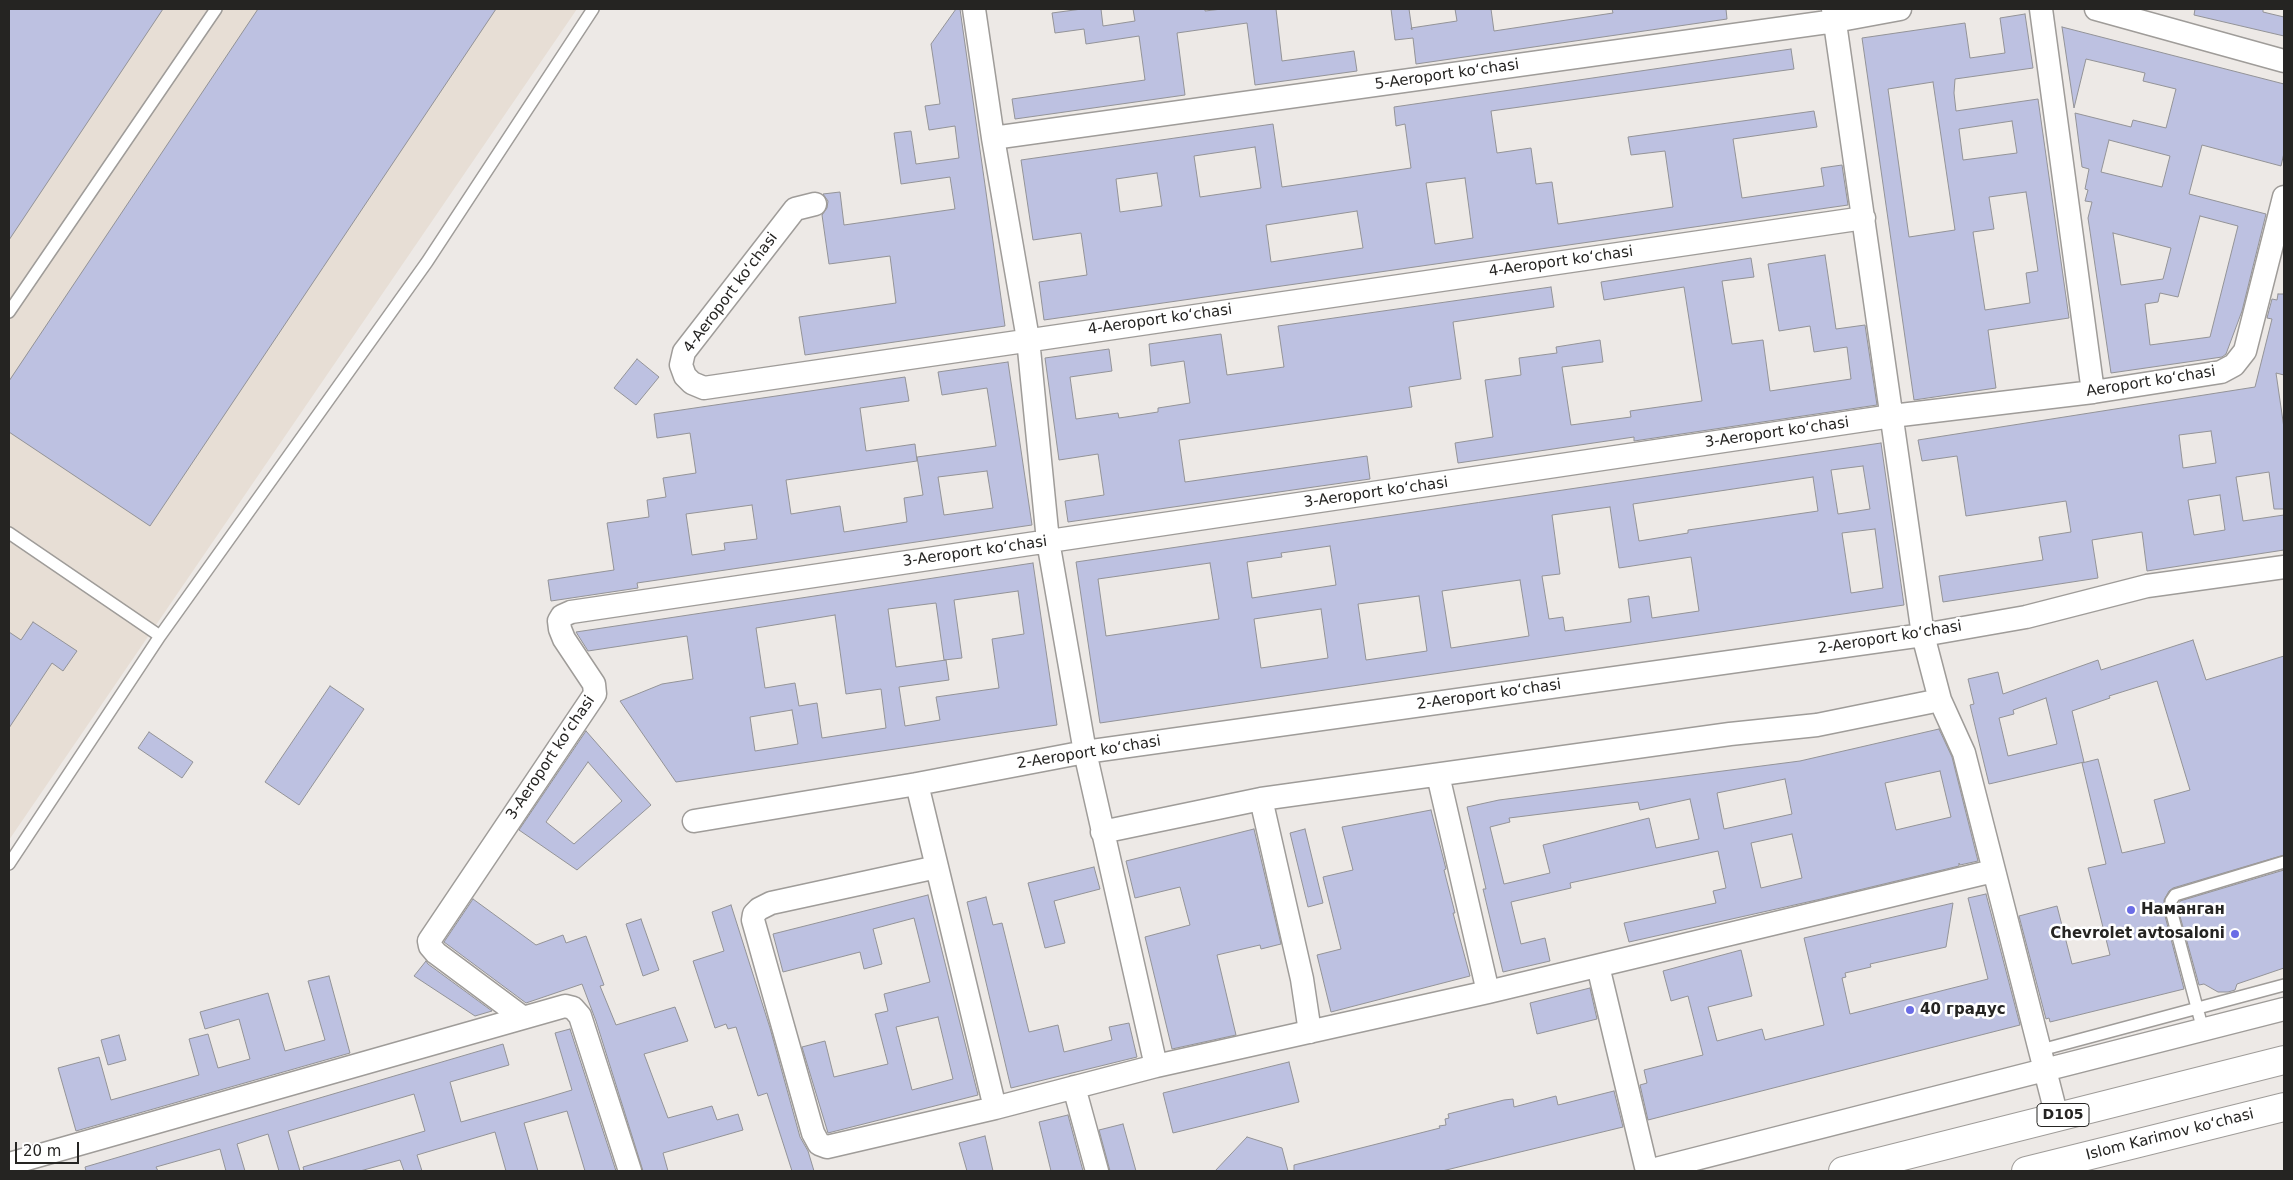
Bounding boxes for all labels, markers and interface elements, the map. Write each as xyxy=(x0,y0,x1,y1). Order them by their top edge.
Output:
street label: 5-Aeroport koʻchasi xyxy=(1374,56,1520,94)
street label: 4-Aeroport koʻchasi xyxy=(680,230,782,356)
street label: 4-Aeroport koʻchasi xyxy=(1488,243,1634,281)
street label: 4-Aeroport koʻchasi xyxy=(1087,301,1233,339)
street label: Aeroport koʻchasi xyxy=(2085,363,2217,401)
street label: 3-Aeroport koʻchasi xyxy=(1704,414,1850,452)
street label: 3-Aeroport koʻchasi xyxy=(1303,474,1449,512)
street label: 3-Aeroport koʻchasi xyxy=(902,533,1048,571)
street label: 2-Aeroport koʻchasi xyxy=(1817,618,1963,658)
street label: 2-Aeroport koʻchasi xyxy=(1416,676,1562,714)
street label: 3-Aeroport koʻchasi xyxy=(503,693,599,823)
street label: 2-Aeroport koʻchasi xyxy=(1016,733,1162,773)
place label: Наманган xyxy=(2141,901,2225,919)
marker: Наманган xyxy=(2125,904,2137,916)
place label: Chevrolet avtosaloni xyxy=(2050,925,2225,943)
marker: Chevrolet avtosaloni xyxy=(2229,928,2241,940)
place label: 40 градус xyxy=(1920,1001,2006,1019)
marker: 40 градус xyxy=(1904,1004,1916,1016)
road number: D105 xyxy=(2037,1104,2089,1126)
street label: Islom Karimov koʻchasi xyxy=(2084,1105,2256,1165)
scale bar xyxy=(18,1132,81,1164)
text: 20 m xyxy=(23,1142,61,1160)

